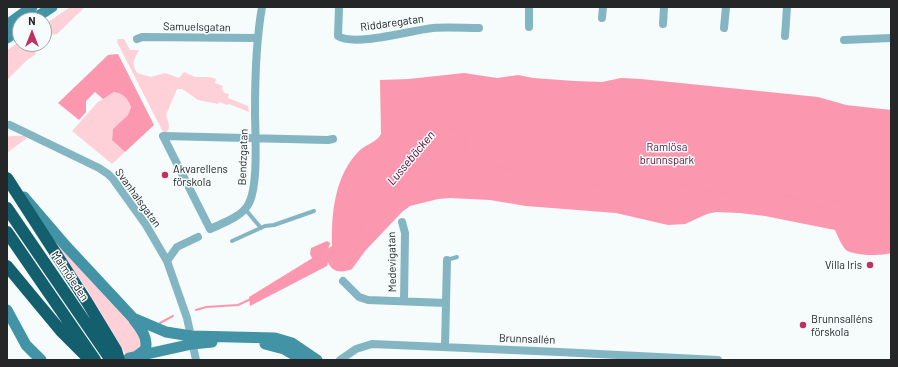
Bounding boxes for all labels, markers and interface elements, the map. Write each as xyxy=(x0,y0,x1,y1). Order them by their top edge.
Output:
north arrow xyxy=(12,12,52,52)
street label: Riddaregatan xyxy=(359,12,425,34)
text: N xyxy=(28,14,36,27)
street label: Samuelsgatan xyxy=(163,20,231,34)
water label: Lussebäcken xyxy=(384,128,438,188)
street label: Bendzgatan xyxy=(235,129,251,185)
park label: Ramlösa brunnspark xyxy=(640,140,694,166)
place label: Akvarellens förskola xyxy=(173,162,228,188)
street label: Svanhalsgatan xyxy=(112,166,164,230)
marker: Akvarellens förskola xyxy=(160,170,170,180)
street label: Medevigatan xyxy=(385,232,399,292)
street label: Malmöleden xyxy=(49,249,91,303)
place label: Villa Iris xyxy=(825,258,862,272)
marker: Villa Iris xyxy=(865,260,875,270)
place label: Brunnsalléns förskola xyxy=(811,312,873,338)
marker: Brunnsalléns förskola xyxy=(798,320,808,330)
street label: Brunnsallén xyxy=(499,331,555,347)

